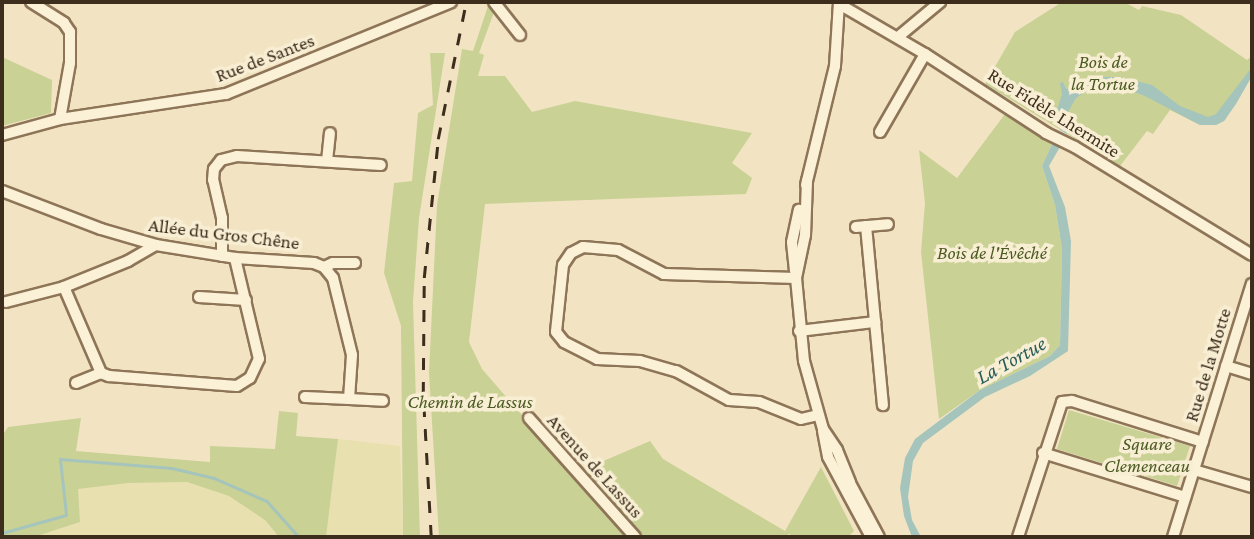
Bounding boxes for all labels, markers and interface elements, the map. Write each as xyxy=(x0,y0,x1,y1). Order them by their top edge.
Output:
street label: Rue de Santes xyxy=(212,29,318,87)
park label: Bois de la Tortue xyxy=(1071,51,1135,95)
street label: Rue Fidèle Lhermite xyxy=(984,63,1124,163)
street label: Allée du Gros Chêne xyxy=(147,213,301,255)
park label: Bois de l'Évêché xyxy=(937,242,1047,264)
street label: Rue de la Motte xyxy=(1180,305,1236,425)
water label: La Tortue xyxy=(972,331,1050,389)
park label: Chemin de Lassus xyxy=(407,391,533,413)
street label: Avenue de Lassus xyxy=(542,409,648,523)
park label: Square Clemenceau xyxy=(1104,433,1190,477)

